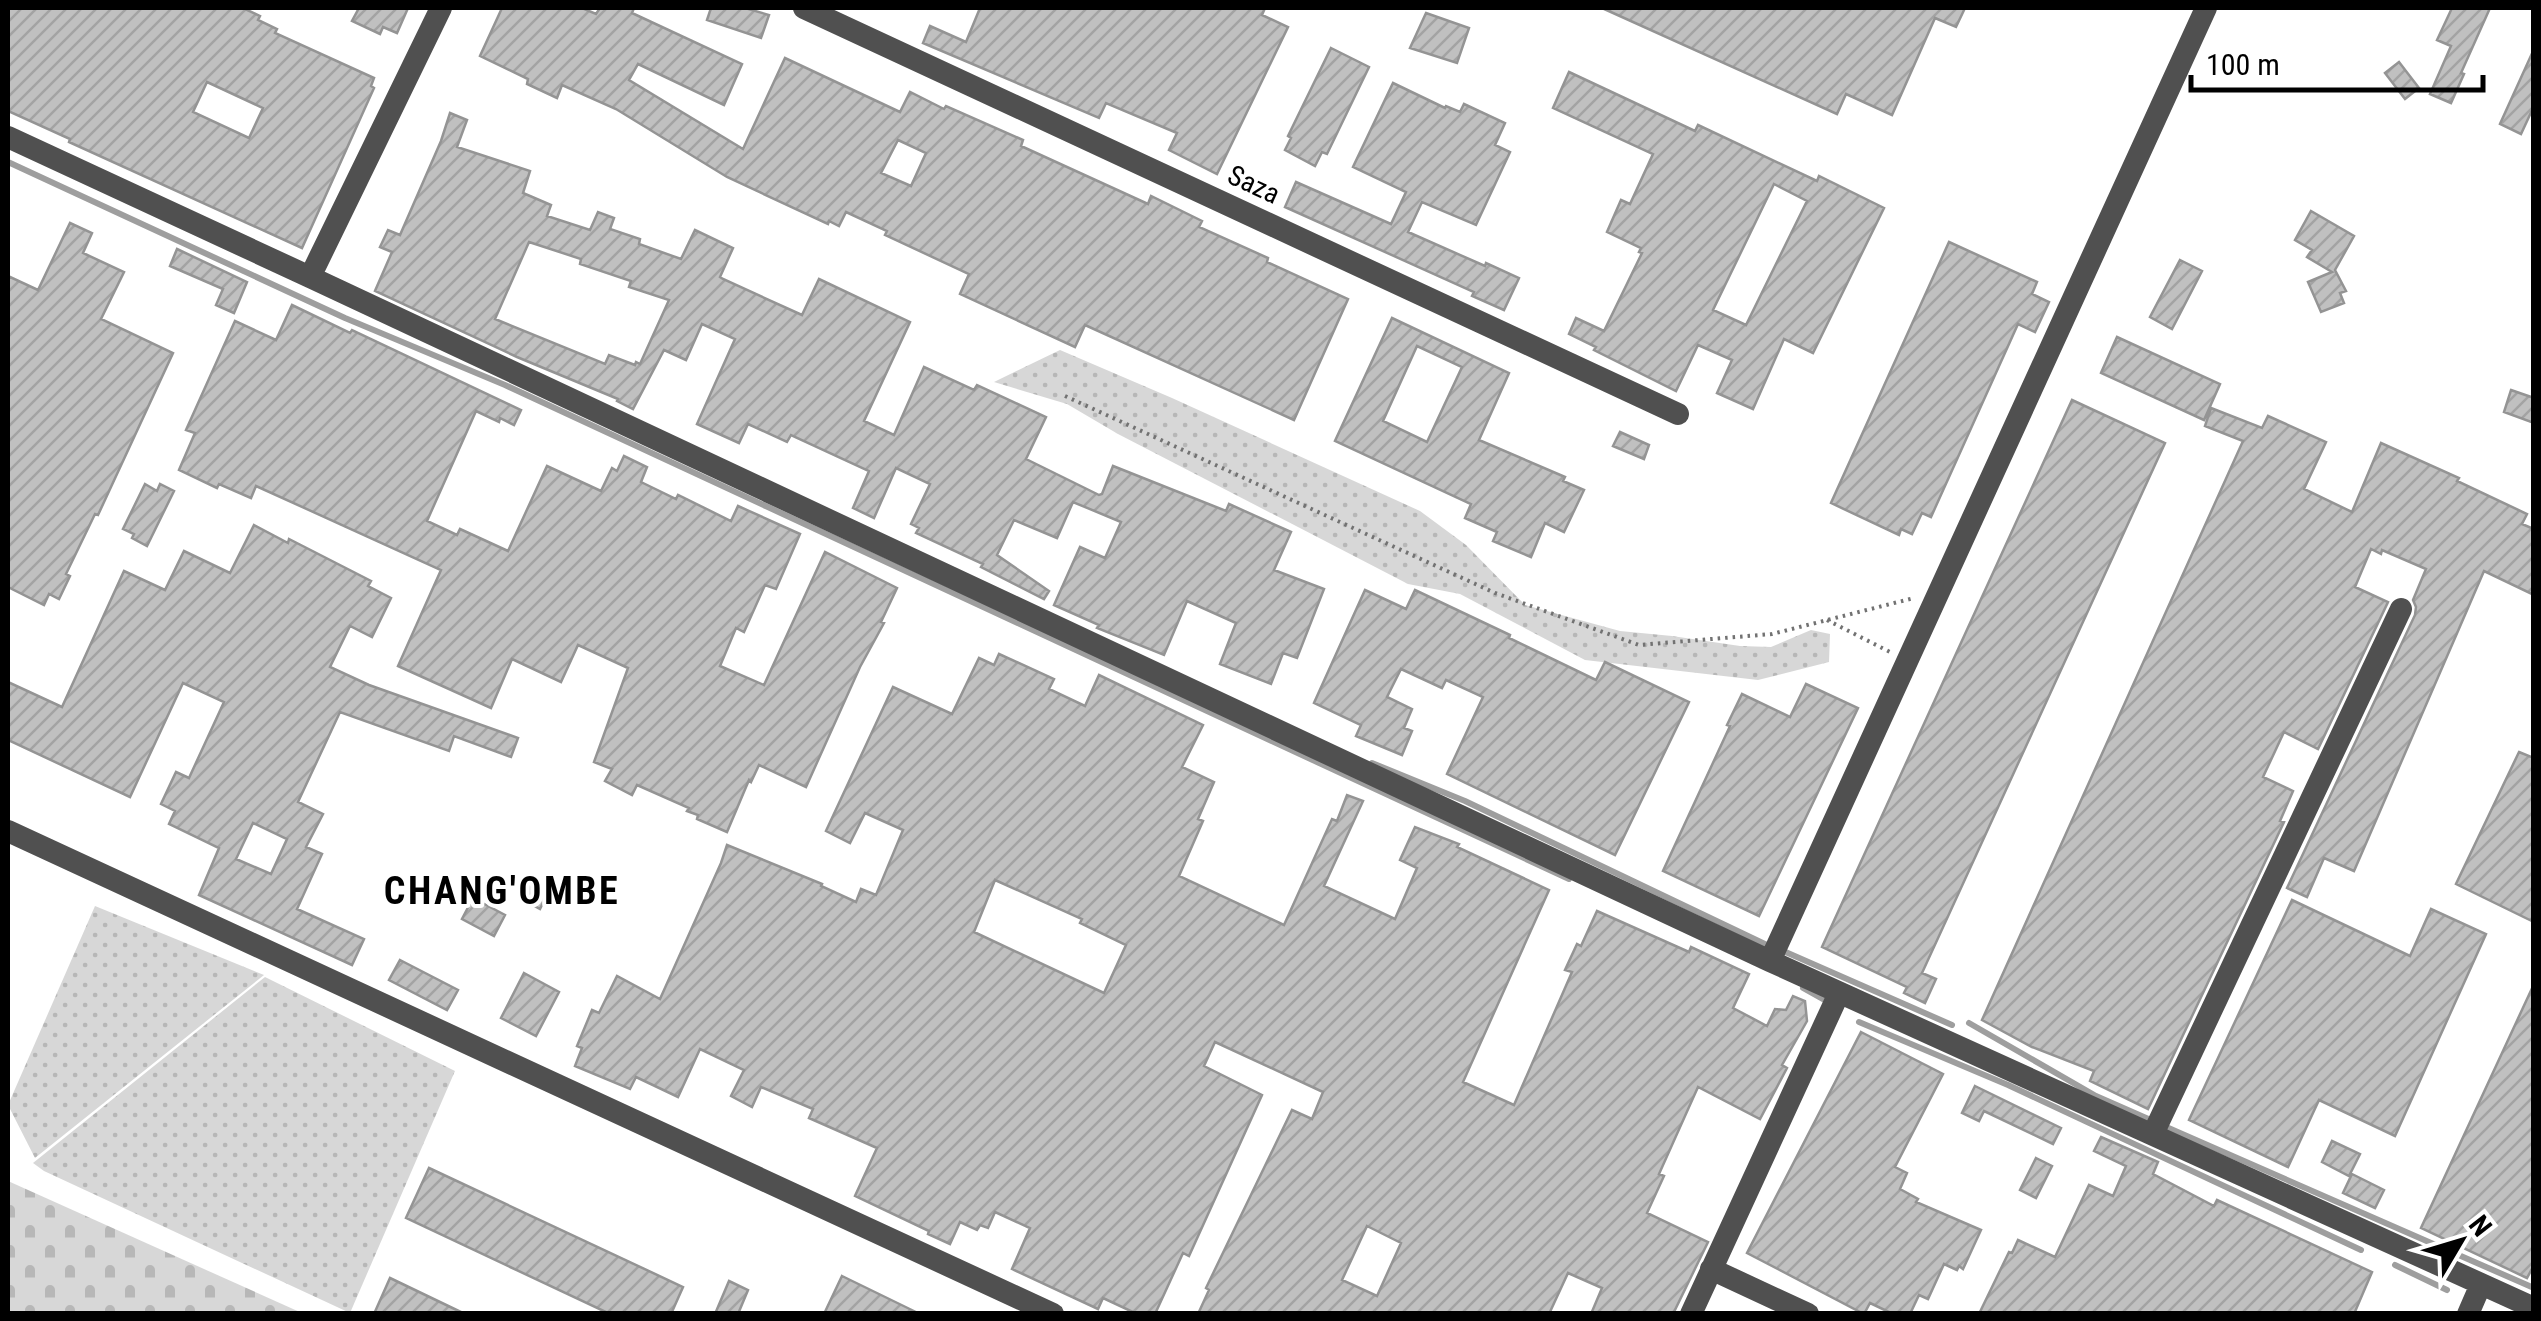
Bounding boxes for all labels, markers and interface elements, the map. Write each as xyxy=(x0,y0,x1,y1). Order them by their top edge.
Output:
scale bar xyxy=(2191,30,2484,92)
text: 100 m xyxy=(2206,47,2280,82)
street label: Saza xyxy=(1223,158,1285,211)
district label: CHANG'OMBE xyxy=(384,869,620,913)
north arrow xyxy=(2411,1191,2511,1291)
text: N xyxy=(2462,1209,2499,1243)

